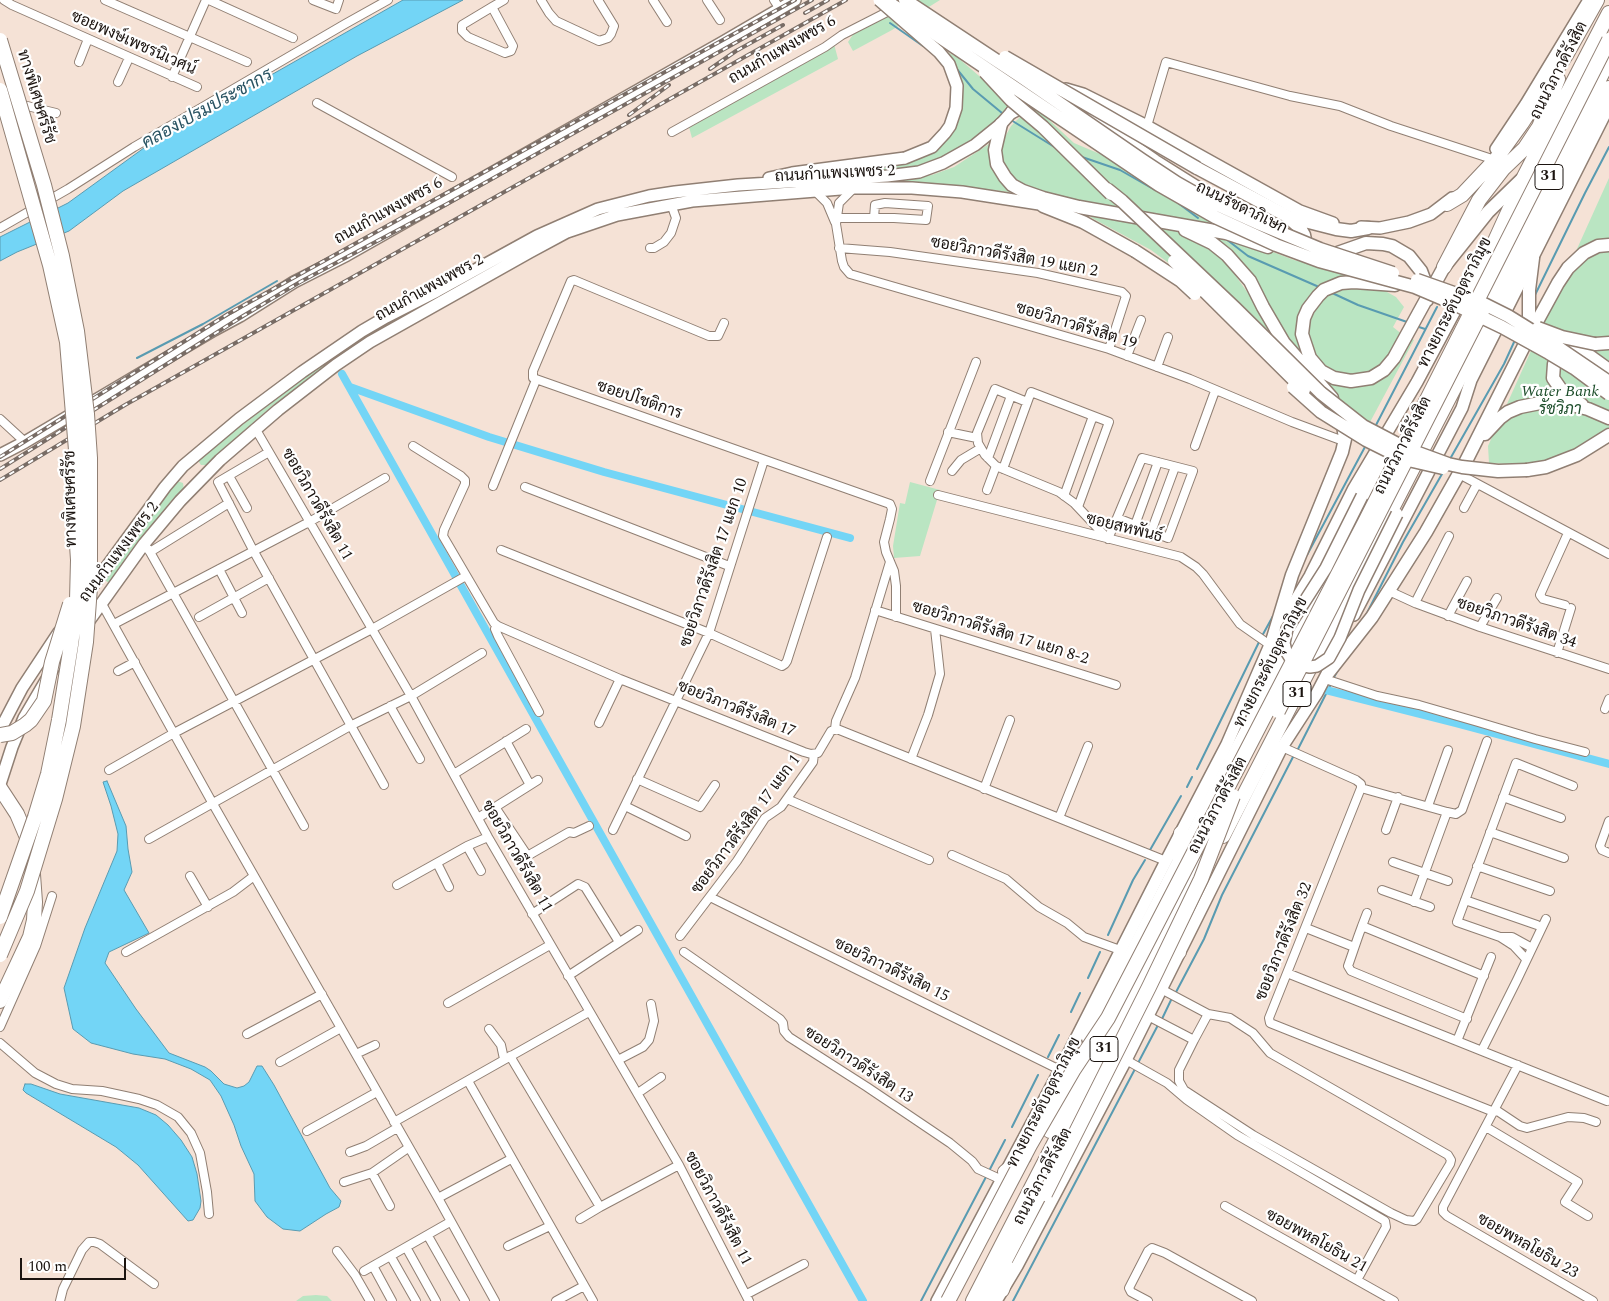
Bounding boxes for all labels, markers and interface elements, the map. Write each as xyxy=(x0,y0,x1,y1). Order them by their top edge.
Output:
street label: ซอยพงษ์เพชรนิเวศน์ xyxy=(67,8,199,80)
street label: ถนนกำแพงเพชร 6 xyxy=(726,13,840,89)
street label: ถนนวิภาวดีรังสิต xyxy=(1527,19,1593,123)
street label: ทางพิเศษศรีรัช xyxy=(12,48,58,146)
water label: คลองเปรมประชากร xyxy=(139,65,277,155)
street label: ถนนกำแพงเพชร 2 xyxy=(774,162,896,188)
road number: 31 xyxy=(1535,164,1563,190)
street label: ถนนกำแพงเพชร 6 xyxy=(332,174,446,250)
street label: ถนนรัชดาภิเษก xyxy=(1192,179,1290,239)
street label: ซอยวิภาวดีรังสิต 19 แยก 2 xyxy=(929,234,1099,282)
street label: ทางยกระดับอุตราภิมุข xyxy=(1415,235,1497,371)
street label: ถนนกำแพงเพชร 2 xyxy=(373,251,487,327)
street label: ซอยวิภาวดีรังสิต 19 xyxy=(1013,299,1139,355)
street label: ซอยปโชติการ xyxy=(594,377,684,425)
park label: Water Bank รัชวิภา xyxy=(1521,383,1599,421)
street label: ถนนวิภาวดีรังสิต xyxy=(1371,394,1437,498)
street label: ซอยวิภาวดีรังสิต 11 xyxy=(276,446,356,564)
street label: ทางพิเศษศรีรัช xyxy=(62,450,82,548)
street label: ซอยวิภาวดีรังสิต 17 แยก 10 xyxy=(677,476,753,650)
street label: ถนนกำแพงเพชร 2 xyxy=(76,499,164,607)
street label: ซอยสหพันธ์ xyxy=(1084,510,1164,548)
street label: ซอยวิภาวดีรังสิต 34 xyxy=(1453,594,1579,654)
street label: ทางยกระดับอุตราภิมุข xyxy=(1231,595,1313,731)
street label: ซอยวิภาวดีรังสิต 17 แยก 8-2 xyxy=(909,598,1091,670)
street label: ซอยวิภาวดีรังสิต 17 xyxy=(674,678,798,742)
road number: 31 xyxy=(1283,682,1311,706)
street label: ซอยวิภาวดีรังสิต 17 แยก 1 xyxy=(688,752,806,898)
street label: ถนนวิภาวดีรังสิต xyxy=(1185,754,1253,858)
street label: ซอยวิภาวดีรังสิต 11 xyxy=(476,798,556,916)
street label: ซอยวิภาวดีรังสิต 32 xyxy=(1253,880,1317,1004)
street label: ซอยวิภาวดีรังสิต 15 xyxy=(830,935,952,1007)
street label: ซอยวิภาวดีรังสิต 13 xyxy=(800,1024,916,1108)
street label: ทางยกระดับอุตราภิมุข xyxy=(1004,1035,1086,1171)
road number: 31 xyxy=(1090,1036,1118,1062)
street label: ถนนวิภาวดีรังสิต xyxy=(1010,1125,1078,1229)
street label: ซอยวิภาวดีรังสิต 11 xyxy=(679,1149,755,1269)
street label: ซอยพหลโยธิน 21 xyxy=(1262,1206,1370,1278)
street label: ซอยพหลโยธิน 23 xyxy=(1473,1210,1581,1284)
scale bar xyxy=(22,1248,129,1280)
text: 100 m xyxy=(28,1255,67,1278)

